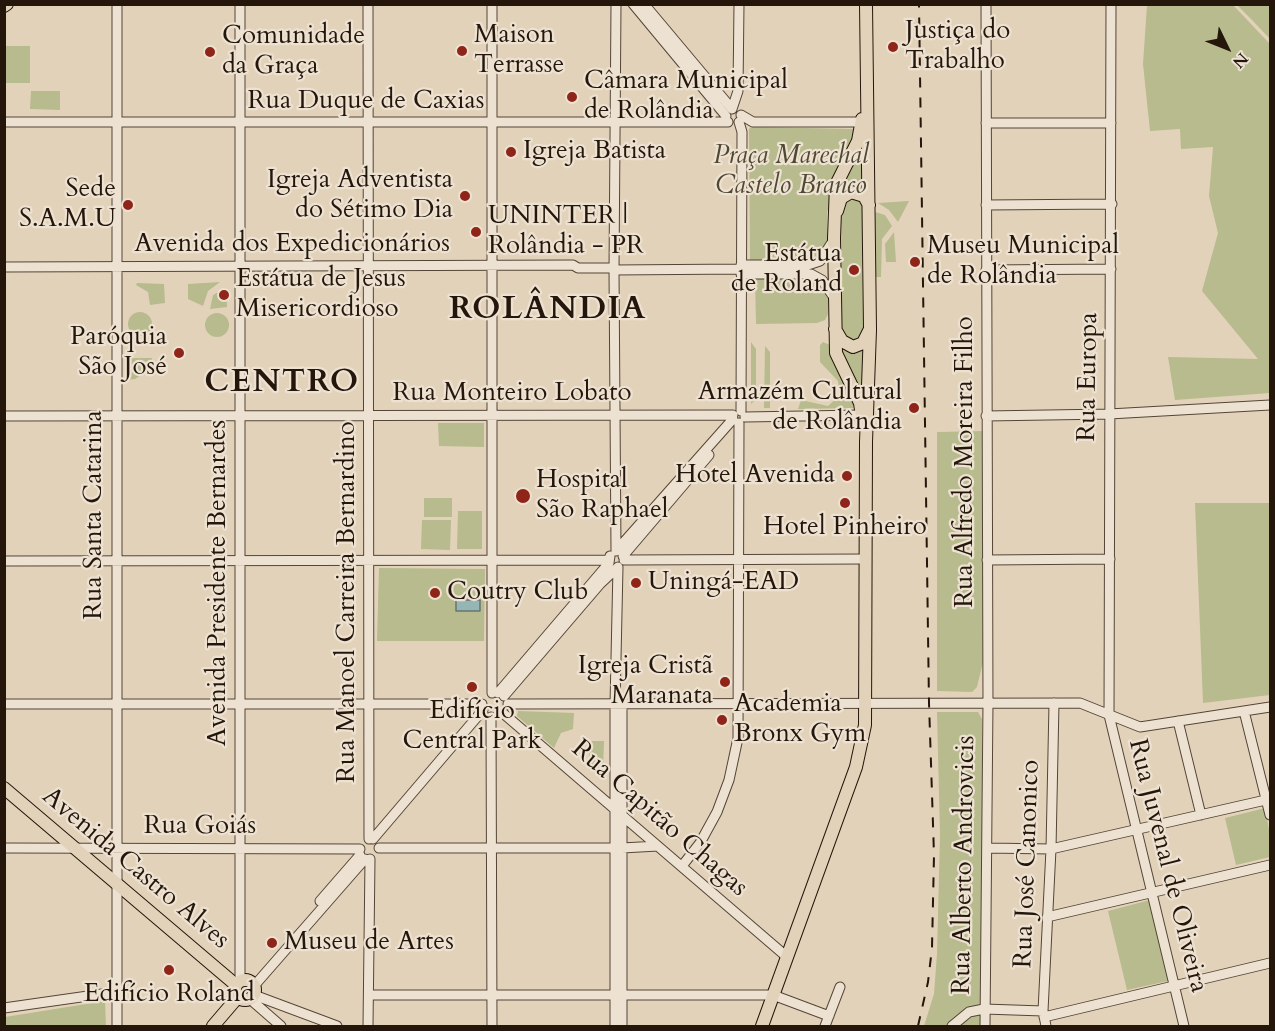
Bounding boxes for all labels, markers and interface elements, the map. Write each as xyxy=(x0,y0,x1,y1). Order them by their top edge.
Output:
place label: Justiça do Trabalho xyxy=(905,16,1010,77)
north arrow xyxy=(1197,18,1257,78)
place label: Maison Terrasse xyxy=(474,20,564,82)
place label: Comunidade da Graça xyxy=(222,21,365,82)
marker: Justiça do Trabalho xyxy=(886,40,900,54)
marker: Maison Terrasse xyxy=(455,44,469,58)
marker: Comunidade da Graça xyxy=(203,45,217,59)
text: N xyxy=(1227,48,1253,73)
place label: Câmara Municipal de Rolândia xyxy=(584,66,788,128)
street label: Rua Duque de Caxias xyxy=(248,86,484,118)
marker: Câmara Municipal de Rolândia xyxy=(565,90,579,104)
place label: Igreja Batista xyxy=(523,136,666,168)
park label: Praça Marechal Castelo Branco xyxy=(713,141,869,202)
marker: Igreja Batista xyxy=(504,145,518,159)
place label: Igreja Adventista do Sétimo Dia xyxy=(267,165,453,226)
place label: Sede S.A.M.U xyxy=(19,174,116,236)
marker: Igreja Adventista do Sétimo Dia xyxy=(458,189,472,203)
marker: Sede S.A.M.U xyxy=(121,198,135,212)
place label: UNINTER | Rolândia - PR xyxy=(488,201,644,262)
marker: UNINTER | Rolândia - PR xyxy=(469,225,483,239)
street label: Avenida dos Expedicionários xyxy=(134,229,450,261)
place label: Museu Municipal de Rolândia xyxy=(927,231,1119,292)
place label: Estátua de Roland xyxy=(731,239,842,300)
marker: Museu Municipal de Rolândia xyxy=(908,255,922,269)
marker: Estátua de Roland xyxy=(847,263,861,277)
place label: Estátua de Jesus Misericordioso xyxy=(236,264,406,326)
marker: Estátua de Jesus Misericordioso xyxy=(217,288,231,302)
district label: ROLÂNDIA xyxy=(449,292,647,330)
street label: Rua Europa xyxy=(1072,312,1106,442)
street label: Rua Alfredo Moreira Filho xyxy=(950,316,982,608)
place label: Paróquia São José xyxy=(70,322,167,384)
marker: Paróquia São José xyxy=(172,346,186,360)
district label: CENTRO xyxy=(204,365,360,403)
place label: Armazém Cultural de Rolândia xyxy=(698,377,902,438)
street label: Rua Monteiro Lobato xyxy=(393,378,631,410)
marker: Armazém Cultural de Rolândia xyxy=(907,401,921,415)
street label: Rua Santa Catarina xyxy=(79,410,111,620)
street label: Avenida Presidente Bernardes xyxy=(203,420,235,746)
street label: Rua Manoel Carreira Bernardino xyxy=(332,421,364,783)
place label: Hotel Avenida xyxy=(675,460,835,492)
place label: Hospital São Raphael xyxy=(536,465,668,526)
marker: Hotel Avenida xyxy=(840,469,854,483)
marker: Hospital São Raphael xyxy=(514,487,532,505)
marker: Hotel Pinheiro xyxy=(838,496,852,510)
place label: Hotel Pinheiro xyxy=(763,512,927,544)
place label: Uningá-EAD xyxy=(648,567,799,599)
marker: Uningá-EAD xyxy=(629,576,643,590)
place label: Coutry Club xyxy=(447,577,588,609)
marker: Coutry Club xyxy=(428,586,442,600)
place label: Igreja Cristã Maranata xyxy=(578,651,713,712)
marker: Igreja Cristã Maranata xyxy=(718,675,732,689)
marker: Edifício Central Park xyxy=(465,680,479,694)
place label: Academia Bronx Gym xyxy=(734,689,866,750)
place label: Edifício Central Park xyxy=(402,696,542,758)
marker: Academia Bronx Gym xyxy=(715,713,729,727)
street label: Rua Capitão Chagas xyxy=(565,734,753,904)
street label: Rua Alberto Androvicis xyxy=(947,735,983,995)
street label: Rua Juvenal de Oliveira xyxy=(1120,736,1214,996)
street label: Rua José Canonico xyxy=(1009,759,1047,969)
street label: Avenida Castro Alves xyxy=(35,782,235,956)
street label: Rua Goiás xyxy=(144,811,256,843)
place label: Museu de Artes xyxy=(284,927,454,959)
marker: Museu de Artes xyxy=(265,936,279,950)
marker: Edifício Roland xyxy=(162,963,176,977)
place label: Edifício Roland xyxy=(83,979,255,1011)

